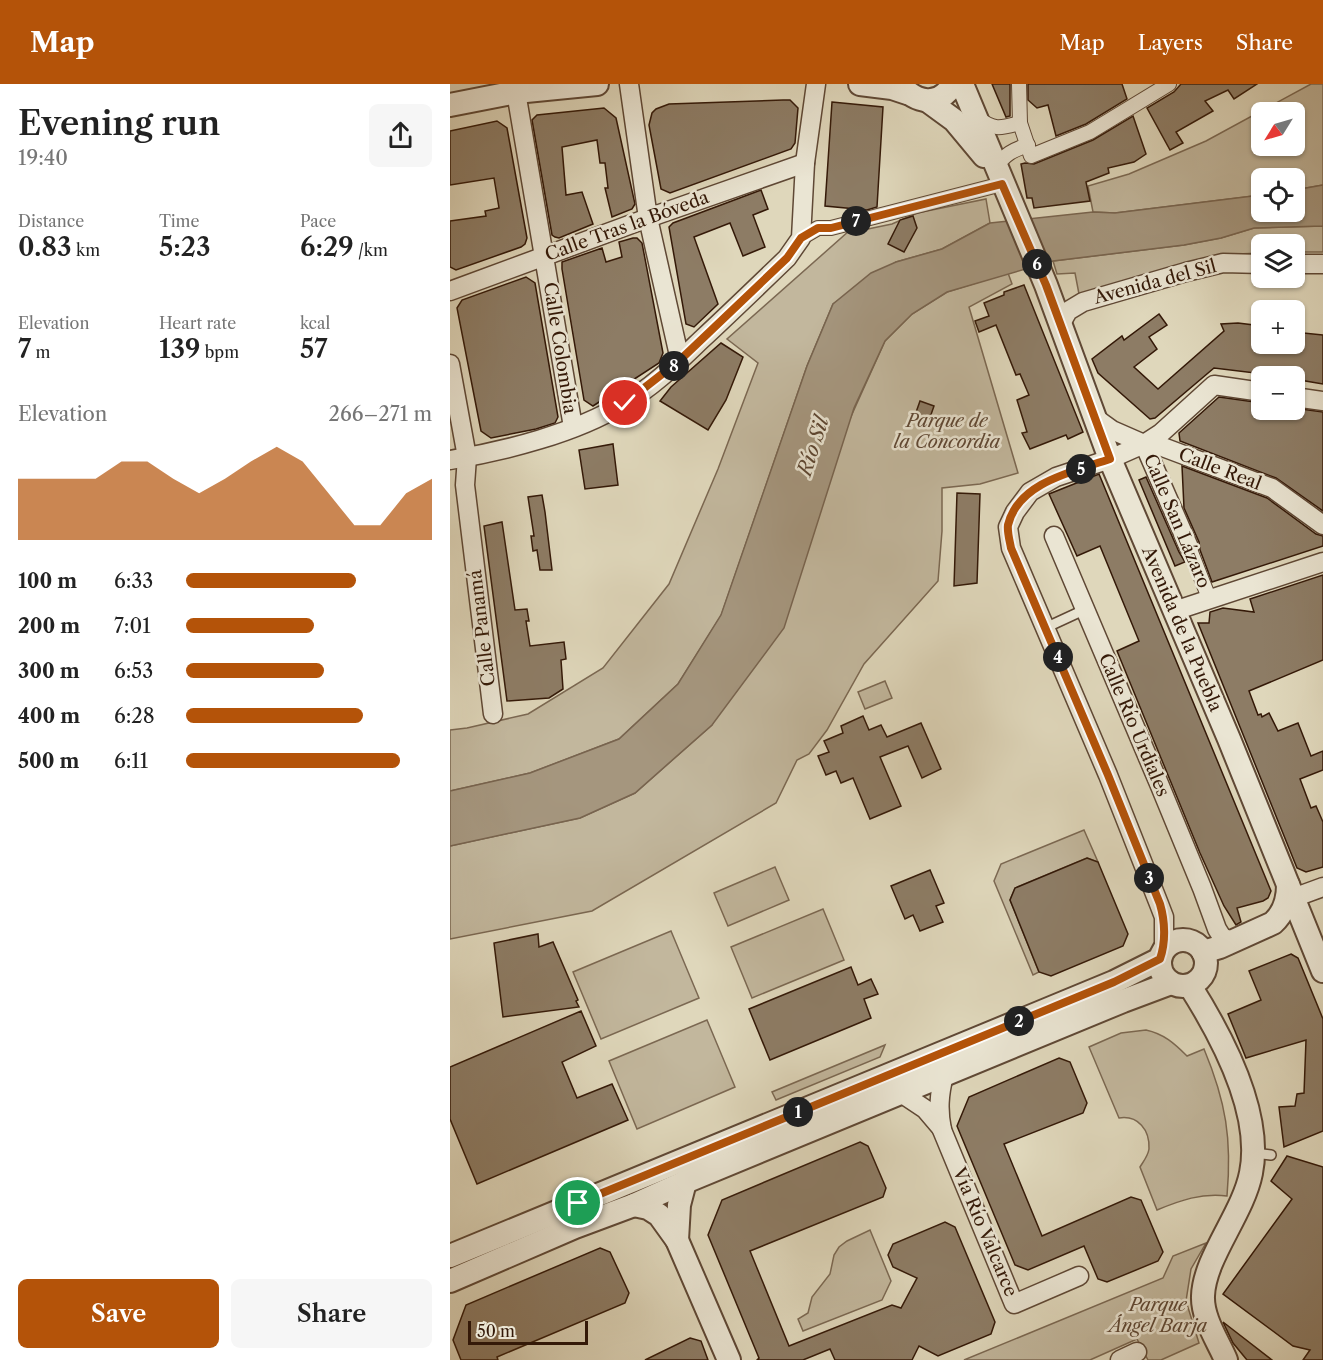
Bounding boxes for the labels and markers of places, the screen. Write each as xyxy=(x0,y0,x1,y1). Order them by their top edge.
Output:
pin: 7 xyxy=(841,206,871,236)
pin: 6 xyxy=(1022,249,1052,279)
pin: 8 xyxy=(659,351,689,381)
pin xyxy=(599,377,650,428)
pin: 5 xyxy=(1066,454,1096,484)
pin: 4 xyxy=(1043,642,1073,672)
pin: 3 xyxy=(1134,863,1164,893)
pin: 2 xyxy=(1004,1006,1034,1036)
pin: 1 xyxy=(783,1097,813,1127)
pin xyxy=(552,1177,603,1228)

